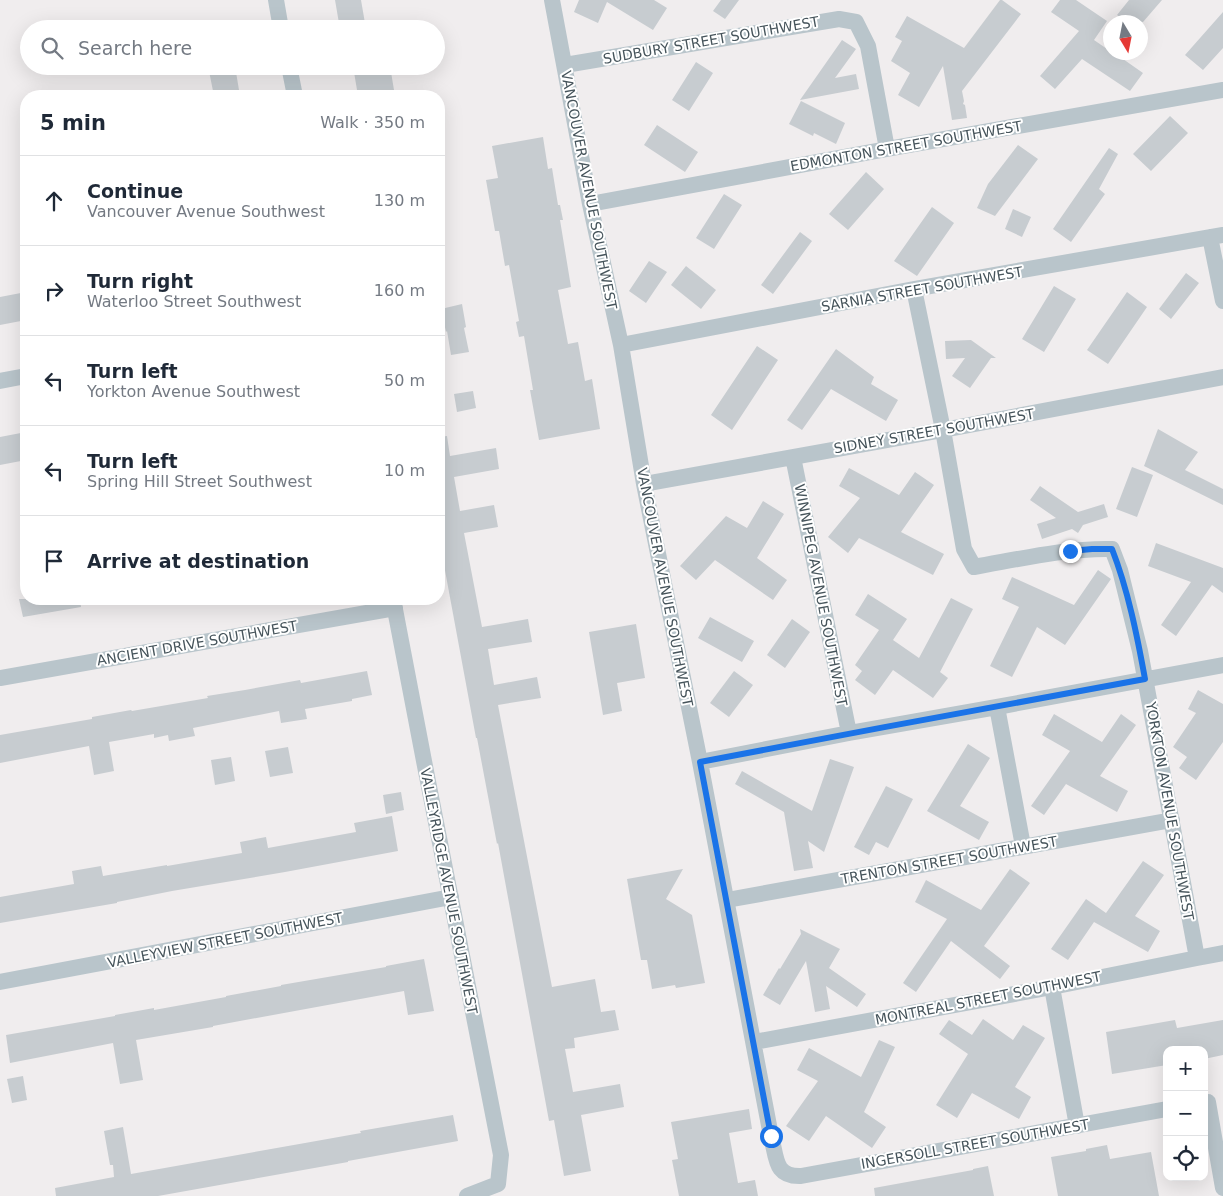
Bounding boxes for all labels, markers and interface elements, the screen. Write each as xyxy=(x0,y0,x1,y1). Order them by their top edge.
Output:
street label: SUDBURY STREET SOUTHWEST xyxy=(602,13,821,67)
north arrow xyxy=(1103,15,1148,60)
search box xyxy=(20,20,445,75)
icon: search xyxy=(38,34,66,62)
text: Search here xyxy=(78,37,192,59)
street label: VANCOUVER AVENUE SOUTHWEST xyxy=(558,69,620,311)
text: 5 min xyxy=(40,111,106,135)
text: Walk · 350 m xyxy=(320,113,425,132)
street label: EDMONTON STREET SOUTHWEST xyxy=(789,118,1023,174)
text: Continue xyxy=(87,180,183,202)
icon: ahead xyxy=(40,187,68,215)
text: 130 m xyxy=(374,191,425,210)
text: Vancouver Avenue Southwest xyxy=(87,202,325,221)
street label: SARNIA STREET SOUTHWEST xyxy=(820,263,1024,315)
text: Turn right xyxy=(87,270,193,292)
icon: right xyxy=(40,277,68,305)
text: 160 m xyxy=(374,281,425,300)
text: Waterloo Street Southwest xyxy=(87,292,301,311)
text: Turn left xyxy=(87,360,178,382)
icon: left xyxy=(40,367,68,395)
text: 50 m xyxy=(384,371,425,390)
text: Yorkton Avenue Southwest xyxy=(87,382,300,401)
street label: SIDNEY STREET SOUTHWEST xyxy=(832,405,1036,457)
text: Turn left xyxy=(87,450,178,472)
icon: left xyxy=(40,457,68,485)
text: 10 m xyxy=(384,461,425,480)
street label: VANCOUVER AVENUE SOUTHWEST xyxy=(634,466,696,708)
text: Spring Hill Street Southwest xyxy=(87,472,312,491)
street label: WINNIPEG AVENUE SOUTHWEST xyxy=(792,482,851,708)
route end xyxy=(1059,540,1082,563)
icon: arrive xyxy=(40,547,68,575)
text: Arrive at destination xyxy=(87,550,309,572)
street label: ANCIENT DRIVE SOUTHWEST xyxy=(96,617,299,669)
street label: YORKTON AVENUE SOUTHWEST xyxy=(1143,700,1197,922)
street label: VALLEYRIDGE AVENUE SOUTHWEST xyxy=(417,767,481,1016)
street label: TRENTON STREET SOUTHWEST xyxy=(839,833,1059,887)
street label: VALLEYVIEW STREET SOUTHWEST xyxy=(106,909,344,971)
street label: MONTREAL STREET SOUTHWEST xyxy=(874,968,1103,1028)
map controls xyxy=(1163,1046,1208,1181)
button: + xyxy=(1163,1046,1208,1091)
button: − xyxy=(1163,1091,1208,1136)
street label: INGERSOLL STREET SOUTHWEST xyxy=(860,1116,1091,1172)
route start xyxy=(760,1125,783,1148)
button: locate xyxy=(1163,1136,1208,1181)

